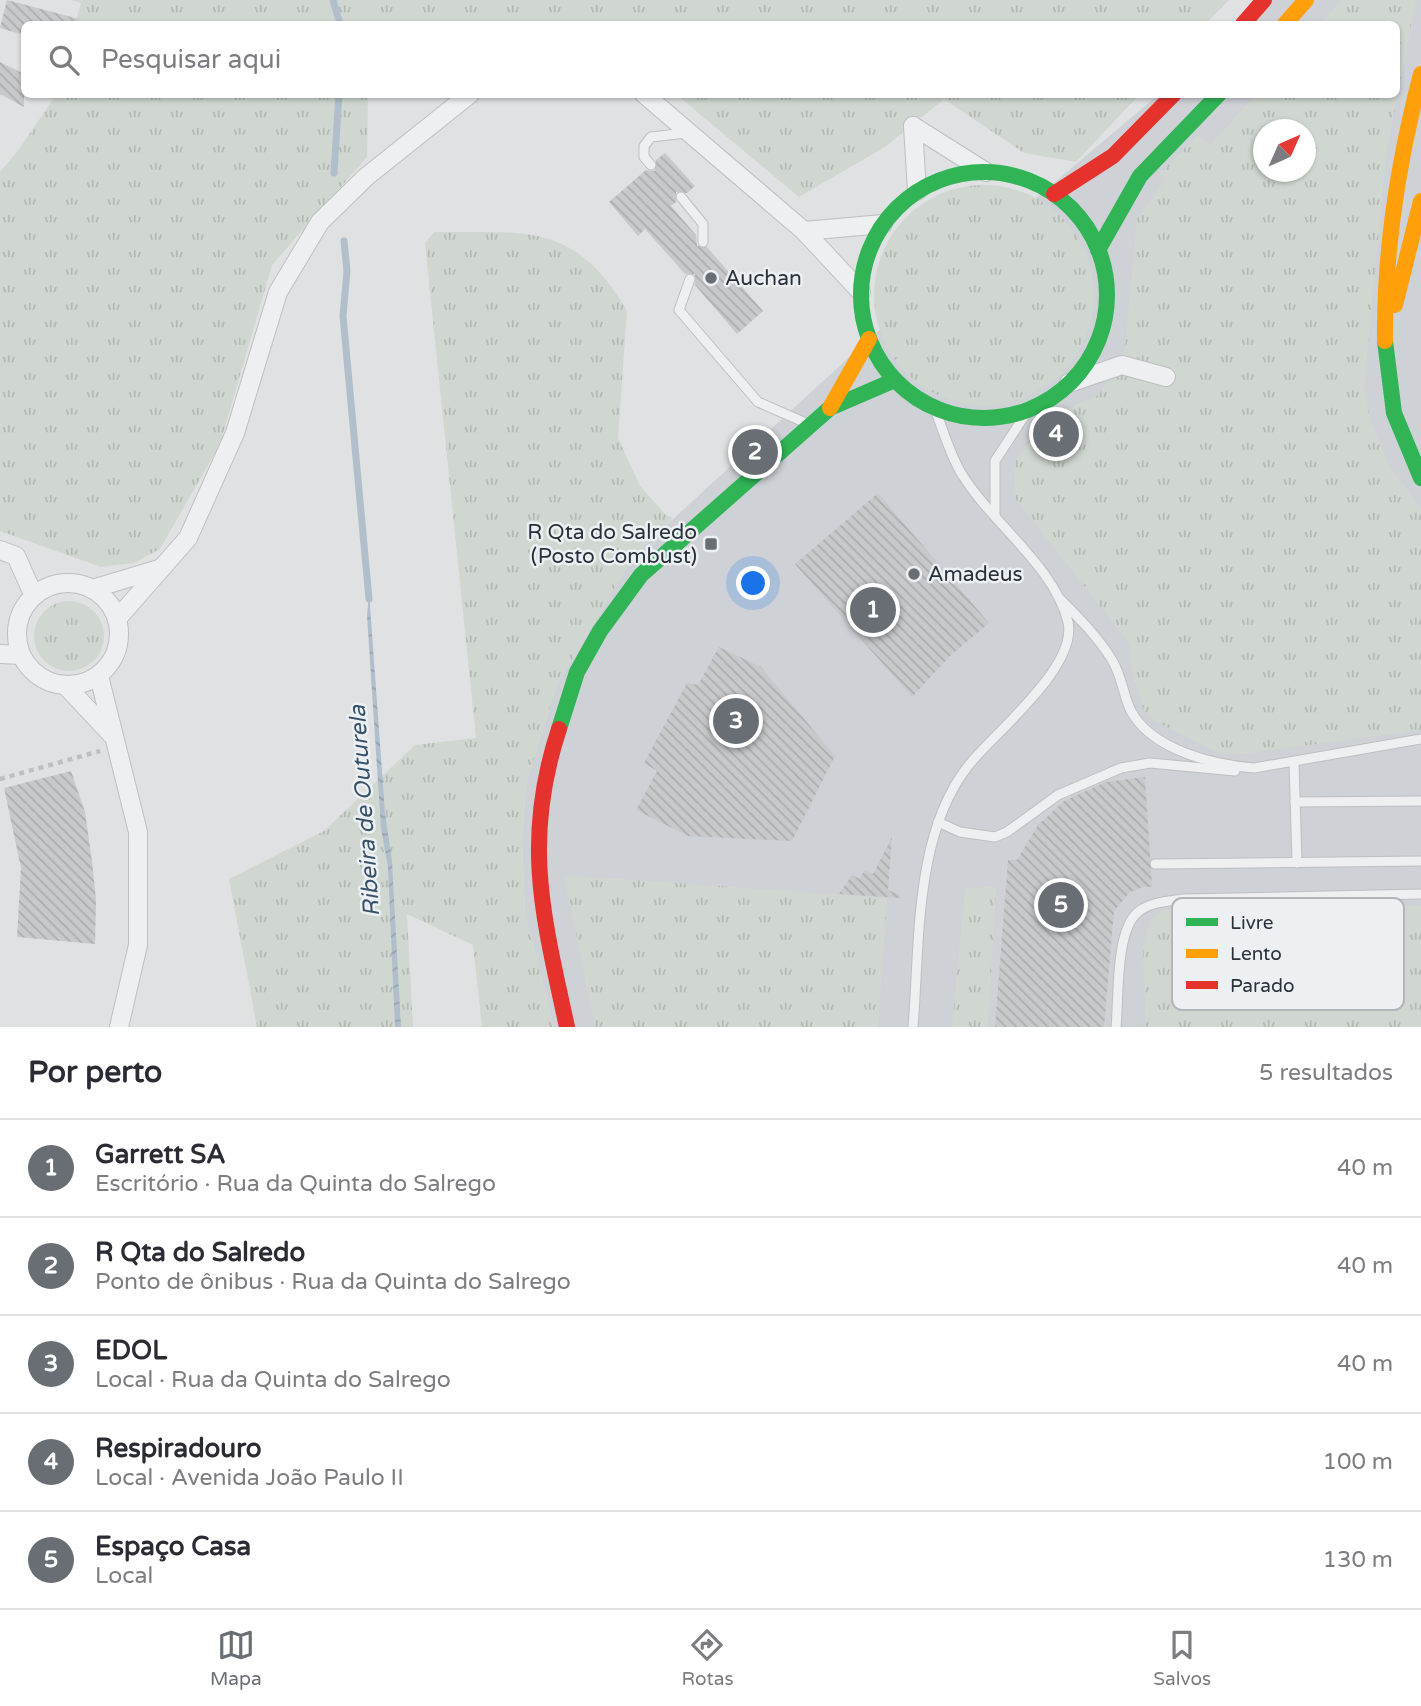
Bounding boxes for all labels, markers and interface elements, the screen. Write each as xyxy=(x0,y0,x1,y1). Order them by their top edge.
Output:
search box xyxy=(21,21,1400,98)
icon: search xyxy=(45,41,83,79)
text: Pesquisar aqui xyxy=(101,44,281,75)
north arrow xyxy=(1253,119,1316,182)
place label: Auchan xyxy=(725,266,802,291)
marker: Auchan xyxy=(703,270,719,286)
pin: 4 xyxy=(1033,408,1079,460)
pin: 2 xyxy=(732,426,778,478)
place label: R Qta do Salredo (Posto Combust) xyxy=(527,520,697,569)
marker: R Qta do Salredo (Posto Combust) xyxy=(703,536,719,552)
place label: Amadeus xyxy=(928,562,1023,587)
your location xyxy=(736,566,770,600)
marker: Amadeus xyxy=(906,566,922,582)
pin: 1 xyxy=(850,584,896,636)
pin: 3 xyxy=(713,695,759,747)
water label: Ribeira de Outurela xyxy=(344,703,386,918)
pin: 5 xyxy=(1038,879,1084,931)
legend xyxy=(1172,898,1404,1010)
text: Livre xyxy=(1230,912,1274,934)
text: Lento xyxy=(1230,943,1282,965)
text: Parado xyxy=(1230,975,1294,997)
text: Por perto xyxy=(28,1054,162,1091)
text: 5 resultados xyxy=(1259,1059,1393,1087)
text: Garrett SA xyxy=(95,1139,226,1170)
text: 1 xyxy=(44,1154,58,1182)
text: 40 m xyxy=(1337,1154,1393,1182)
text: Escritório · Rua da Quinta do Salrego xyxy=(95,1170,496,1198)
text: R Qta do Salredo xyxy=(95,1237,305,1268)
text: 2 xyxy=(44,1252,58,1280)
text: 40 m xyxy=(1337,1252,1393,1280)
text: Ponto de ônibus · Rua da Quinta do Salrego xyxy=(95,1268,571,1296)
text: EDOL xyxy=(95,1335,167,1366)
text: 3 xyxy=(44,1350,58,1378)
text: 40 m xyxy=(1337,1350,1393,1378)
text: Local · Rua da Quinta do Salrego xyxy=(95,1366,451,1394)
text: Respiradouro xyxy=(95,1433,262,1464)
text: 4 xyxy=(44,1448,58,1476)
text: 100 m xyxy=(1323,1448,1393,1476)
text: Local · Avenida João Paulo II xyxy=(95,1464,404,1492)
text: Espaço Casa xyxy=(95,1531,251,1562)
text: 5 xyxy=(44,1546,58,1574)
text: 130 m xyxy=(1323,1546,1393,1574)
text: Local xyxy=(95,1562,153,1590)
tab: Mapa xyxy=(210,1626,262,1690)
tab: Rotas xyxy=(681,1626,734,1690)
tab: Salvos xyxy=(1153,1626,1211,1690)

